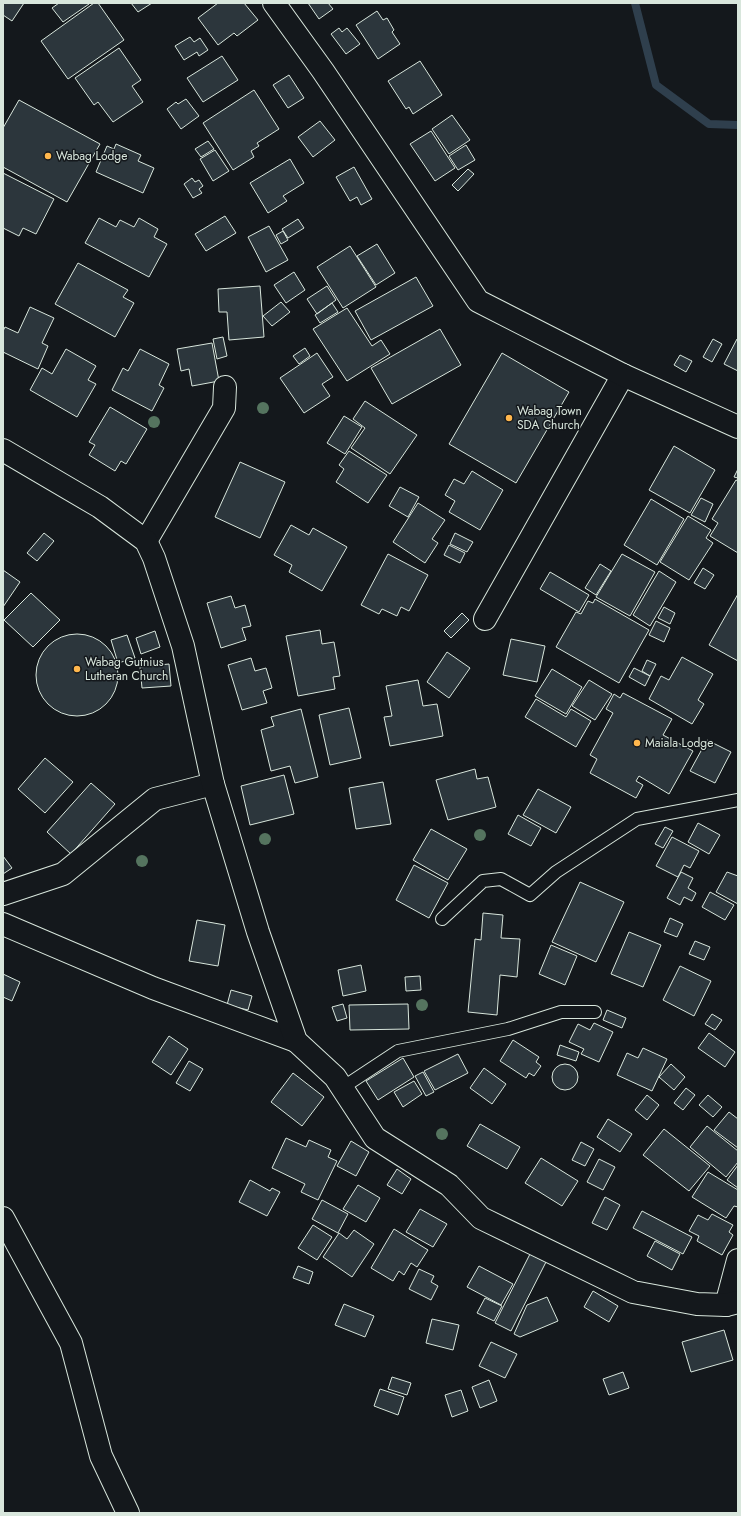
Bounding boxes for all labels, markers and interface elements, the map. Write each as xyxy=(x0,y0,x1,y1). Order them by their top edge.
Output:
place label: Wabag Lodge xyxy=(56,147,127,165)
marker: Wabag Lodge xyxy=(43,151,53,161)
place label: Wabag Town SDA Church xyxy=(517,402,582,434)
marker: Wabag Town SDA Church xyxy=(504,413,514,423)
place label: Wabag Gutnius Lutheran Church xyxy=(85,653,168,685)
marker: Wabag Gutnius Lutheran Church xyxy=(72,664,82,674)
place label: Maiala Lodge xyxy=(645,734,713,752)
marker: Maiala Lodge xyxy=(632,738,642,748)

